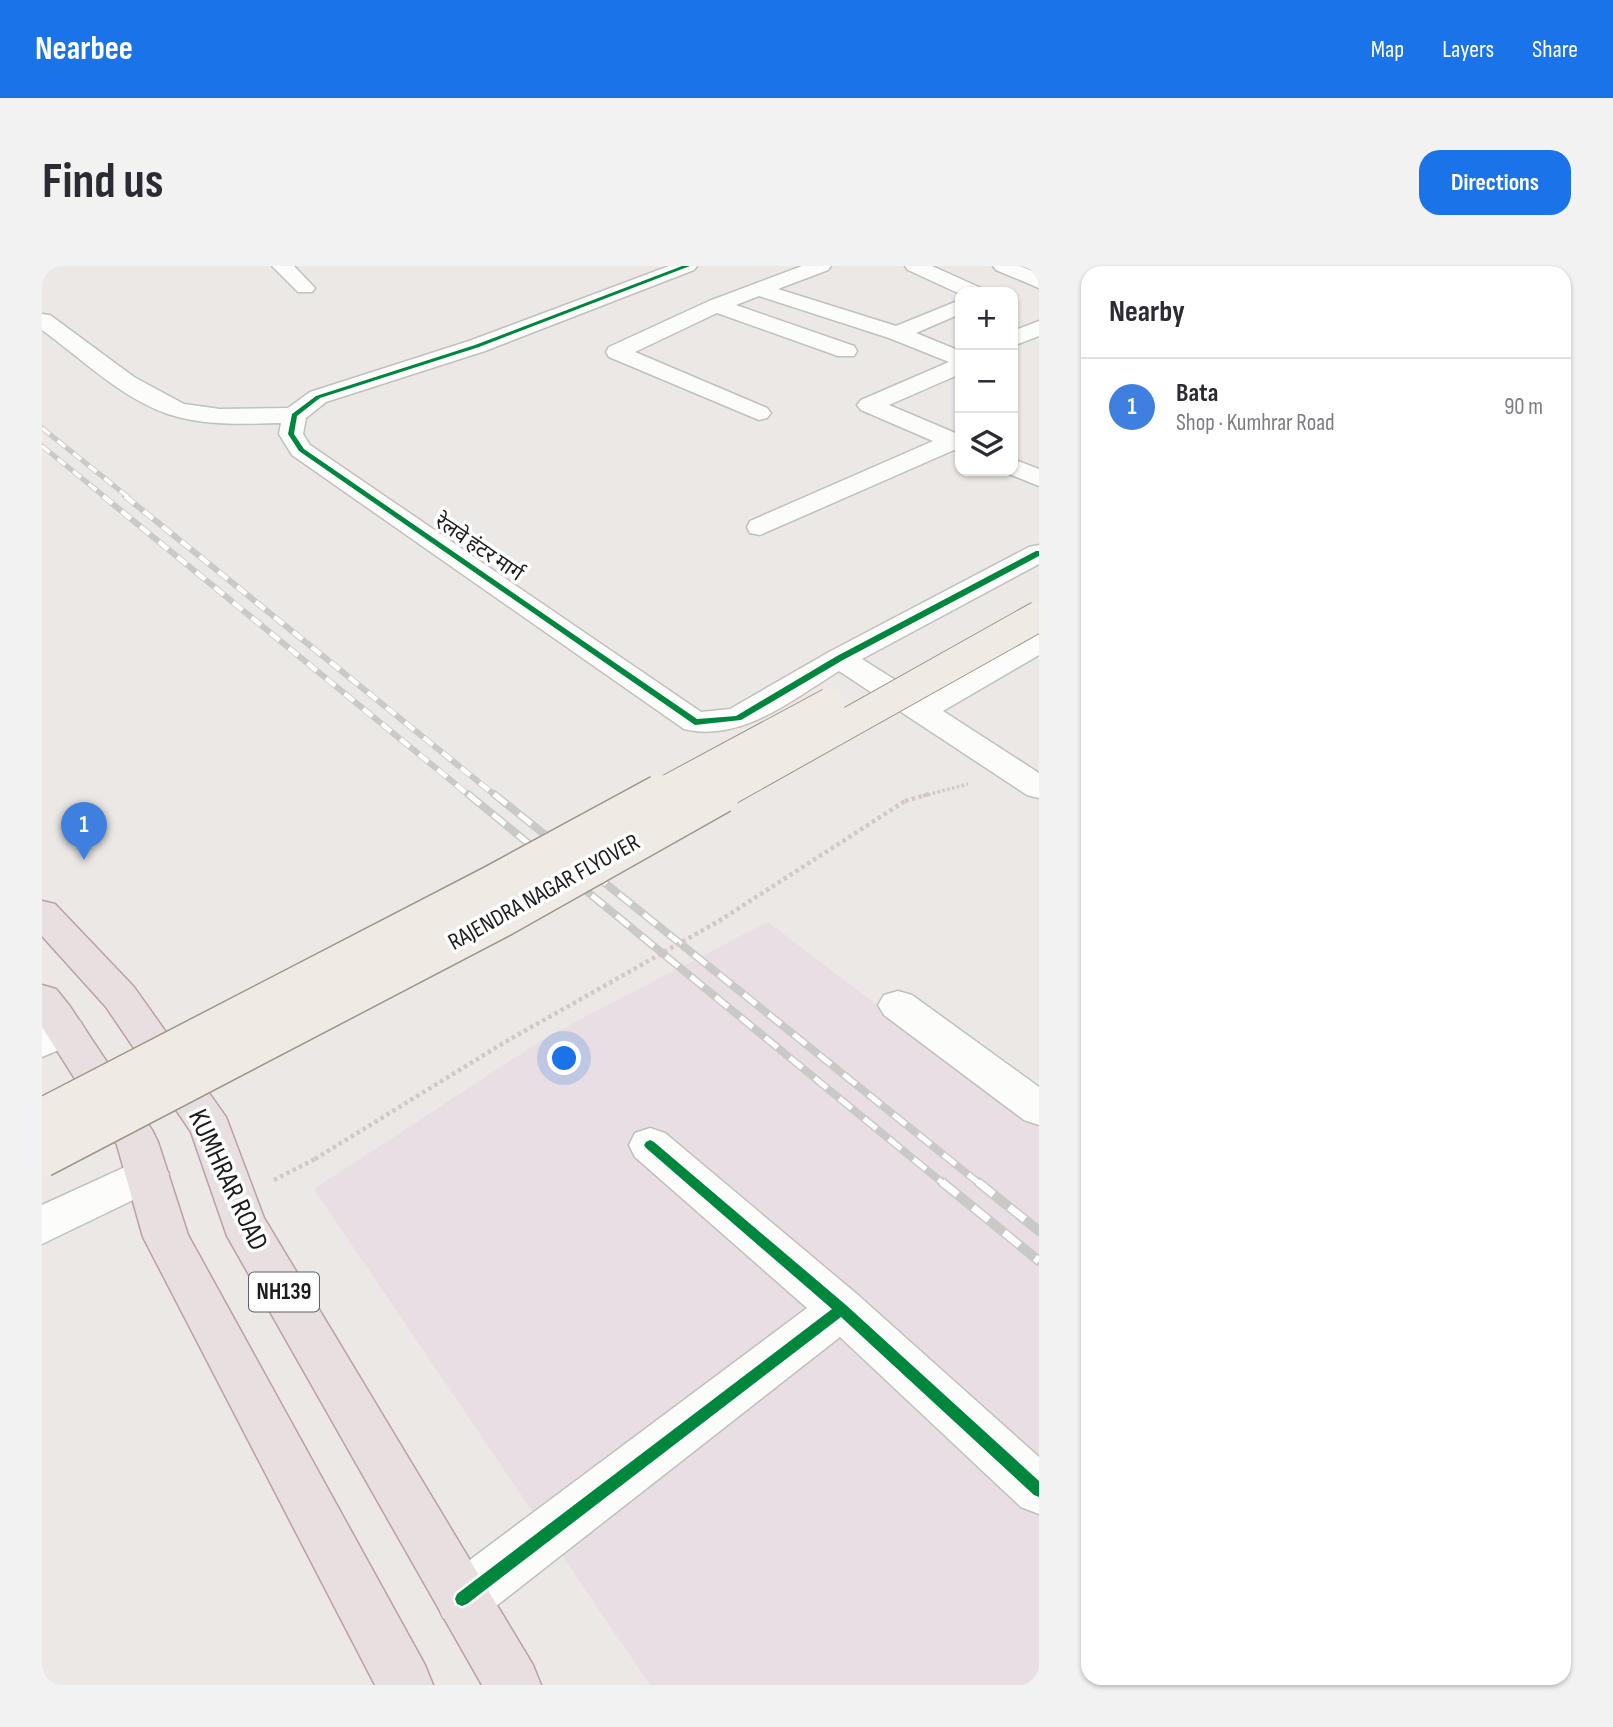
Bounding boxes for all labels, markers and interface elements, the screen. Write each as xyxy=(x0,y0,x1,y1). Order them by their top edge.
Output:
text: Nearbee xyxy=(35,29,133,69)
text: Map xyxy=(1371,35,1404,64)
text: Layers xyxy=(1442,35,1494,64)
text: Share xyxy=(1532,35,1578,64)
button: Directions xyxy=(1419,150,1571,215)
text: Find us xyxy=(42,153,164,212)
map controls xyxy=(955,287,1018,476)
button: + xyxy=(955,287,1018,350)
text: Nearby xyxy=(1109,294,1185,330)
button: − xyxy=(955,350,1018,413)
text: Bata xyxy=(1176,378,1218,409)
text: 1 xyxy=(1127,393,1137,421)
text: 90 m xyxy=(1504,393,1543,421)
text: Shop · Kumhrar Road xyxy=(1176,409,1335,437)
button: layers xyxy=(955,413,1018,476)
street label: रेलवे हंटर मार्ग xyxy=(429,509,529,587)
pin: 1 xyxy=(61,802,107,860)
street label: RAJENDRA NAGAR FLYOVER xyxy=(443,827,645,957)
your location xyxy=(547,1041,581,1075)
street label: KUMHRAR ROAD xyxy=(181,1104,275,1256)
road number: NH139 xyxy=(249,1273,319,1312)

